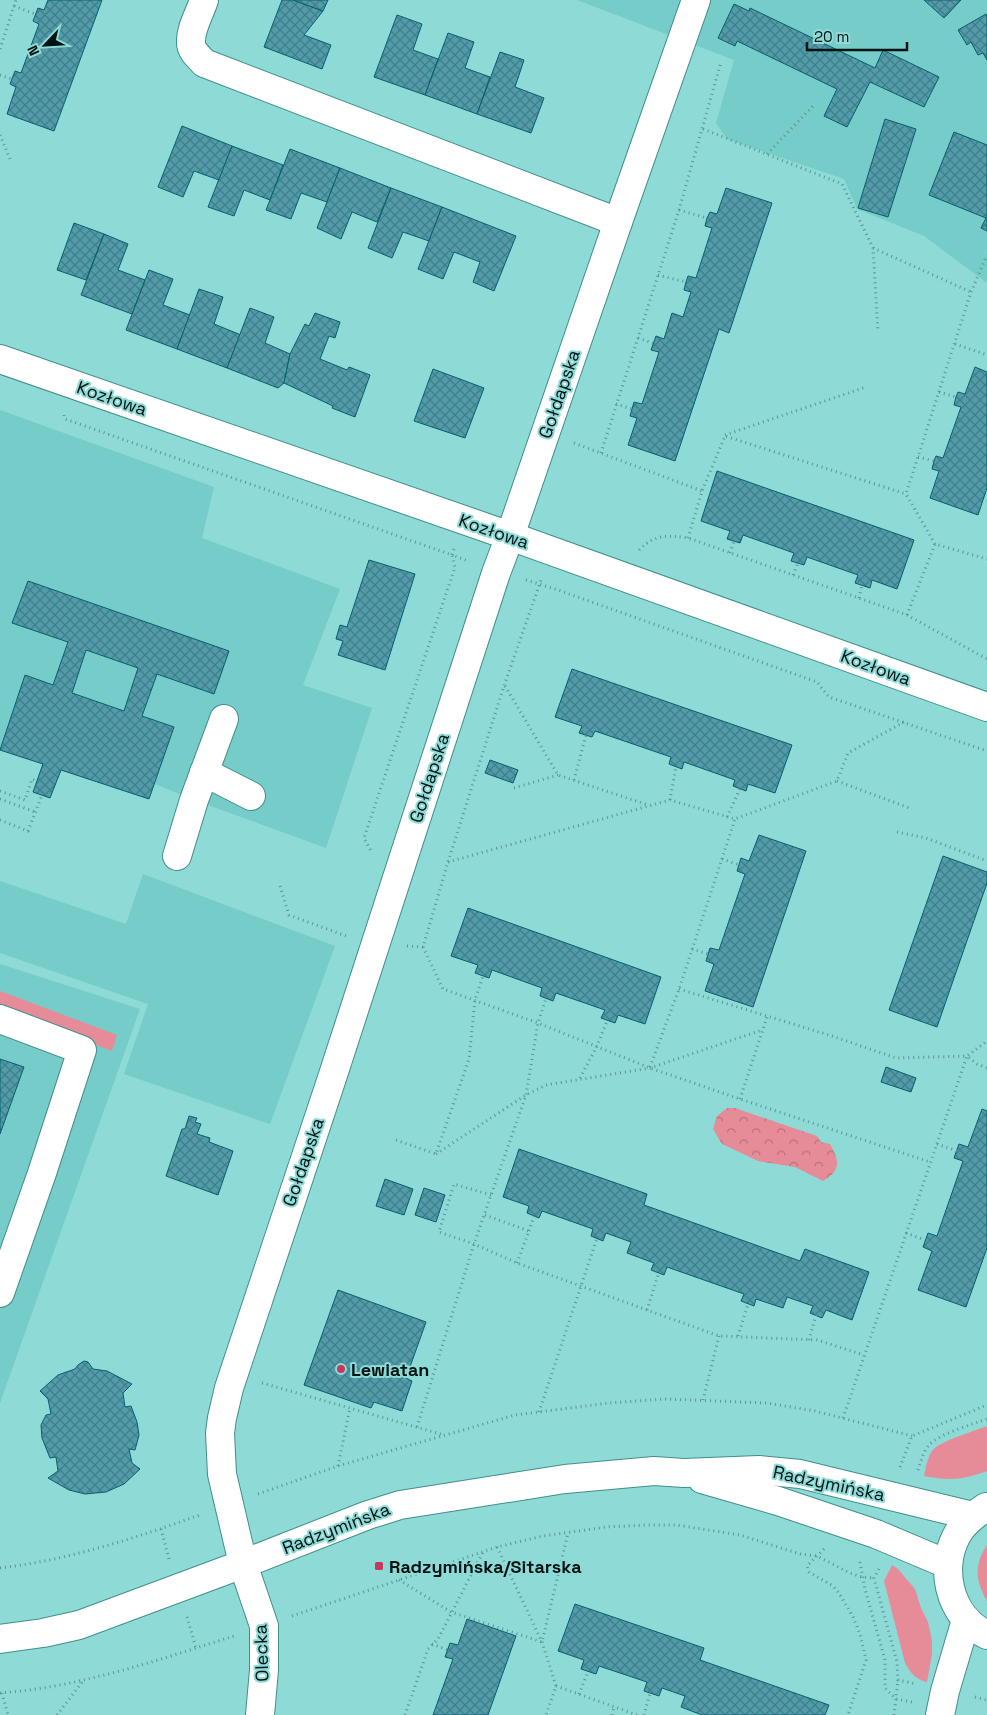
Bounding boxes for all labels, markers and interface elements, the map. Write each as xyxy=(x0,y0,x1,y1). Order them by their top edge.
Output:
north arrow xyxy=(20,20,70,70)
scale bar xyxy=(807,20,907,52)
text: 20 m xyxy=(814,27,849,46)
text: N xyxy=(23,42,43,59)
street label: Gołdapska xyxy=(533,347,585,441)
street label: Kozłowa xyxy=(74,375,150,421)
street label: Kozłowa xyxy=(456,508,532,554)
street label: Kozłowa xyxy=(838,644,914,690)
street label: Gołdapska xyxy=(404,730,454,826)
street label: Gołdapska xyxy=(277,1115,329,1209)
place label: Lewiatan xyxy=(351,1358,429,1381)
marker: Lewiatan xyxy=(335,1363,347,1375)
street label: Radzymińska xyxy=(771,1460,887,1506)
street label: Radzymińska xyxy=(279,1497,393,1559)
place label: Radzymińska/Sitarska xyxy=(389,1555,582,1578)
marker: Radzymińska/Sitarska xyxy=(373,1560,385,1572)
street label: Olecka xyxy=(249,1624,273,1682)

